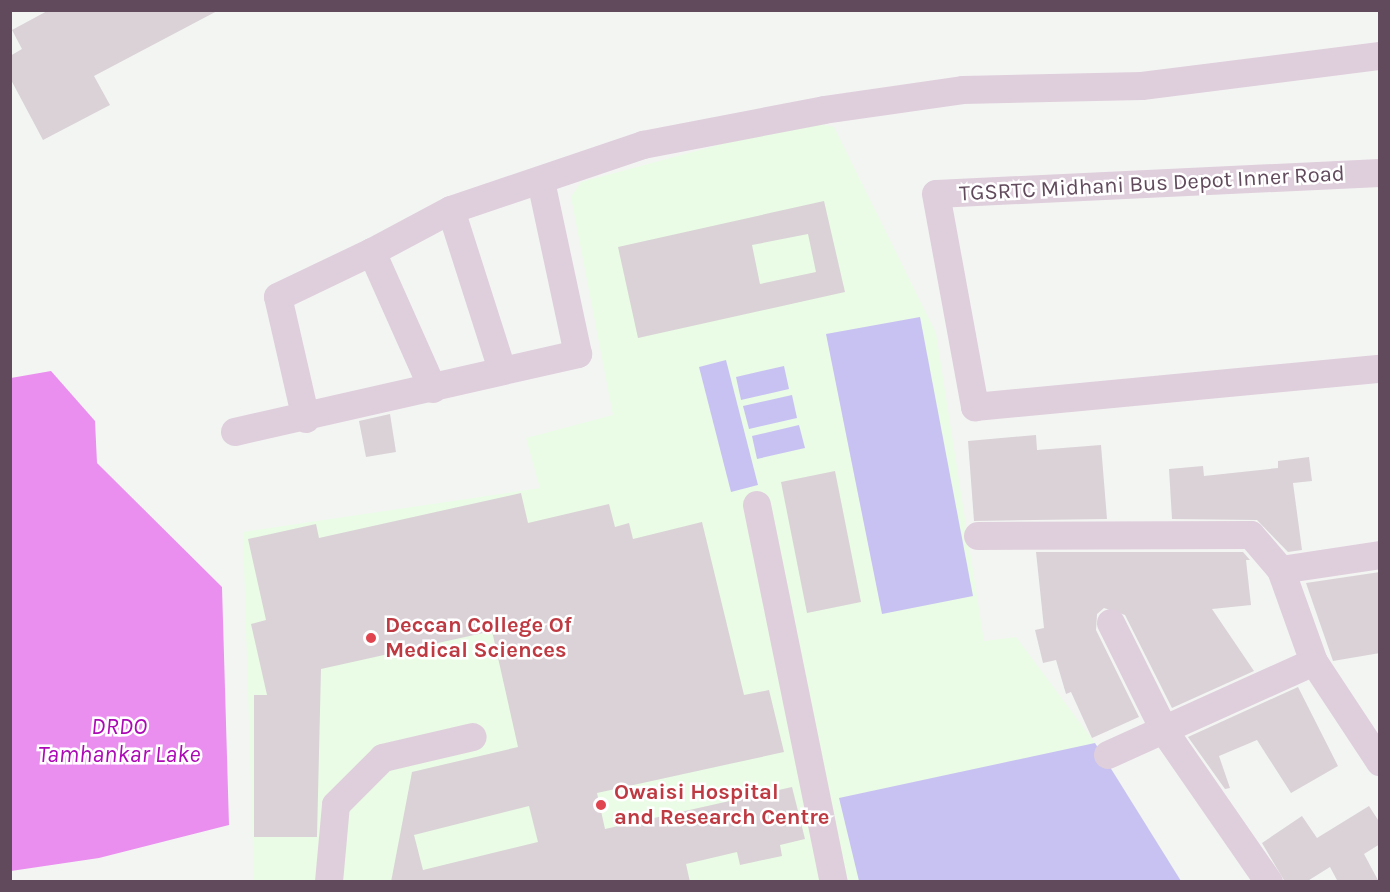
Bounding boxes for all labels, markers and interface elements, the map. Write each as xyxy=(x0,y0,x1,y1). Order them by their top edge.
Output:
street label: TGSRTC Midhani Bus Depot Inner Road xyxy=(958,161,1346,207)
place label: Deccan College Of Medical Sciences xyxy=(385,612,572,664)
marker: Deccan College Of Medical Sciences xyxy=(362,629,380,647)
water label: DRDO Tamhankar Lake xyxy=(38,713,200,769)
place label: Owaisi Hospital and Research Centre xyxy=(614,779,829,830)
marker: Owaisi Hospital and Research Centre xyxy=(592,796,610,814)

